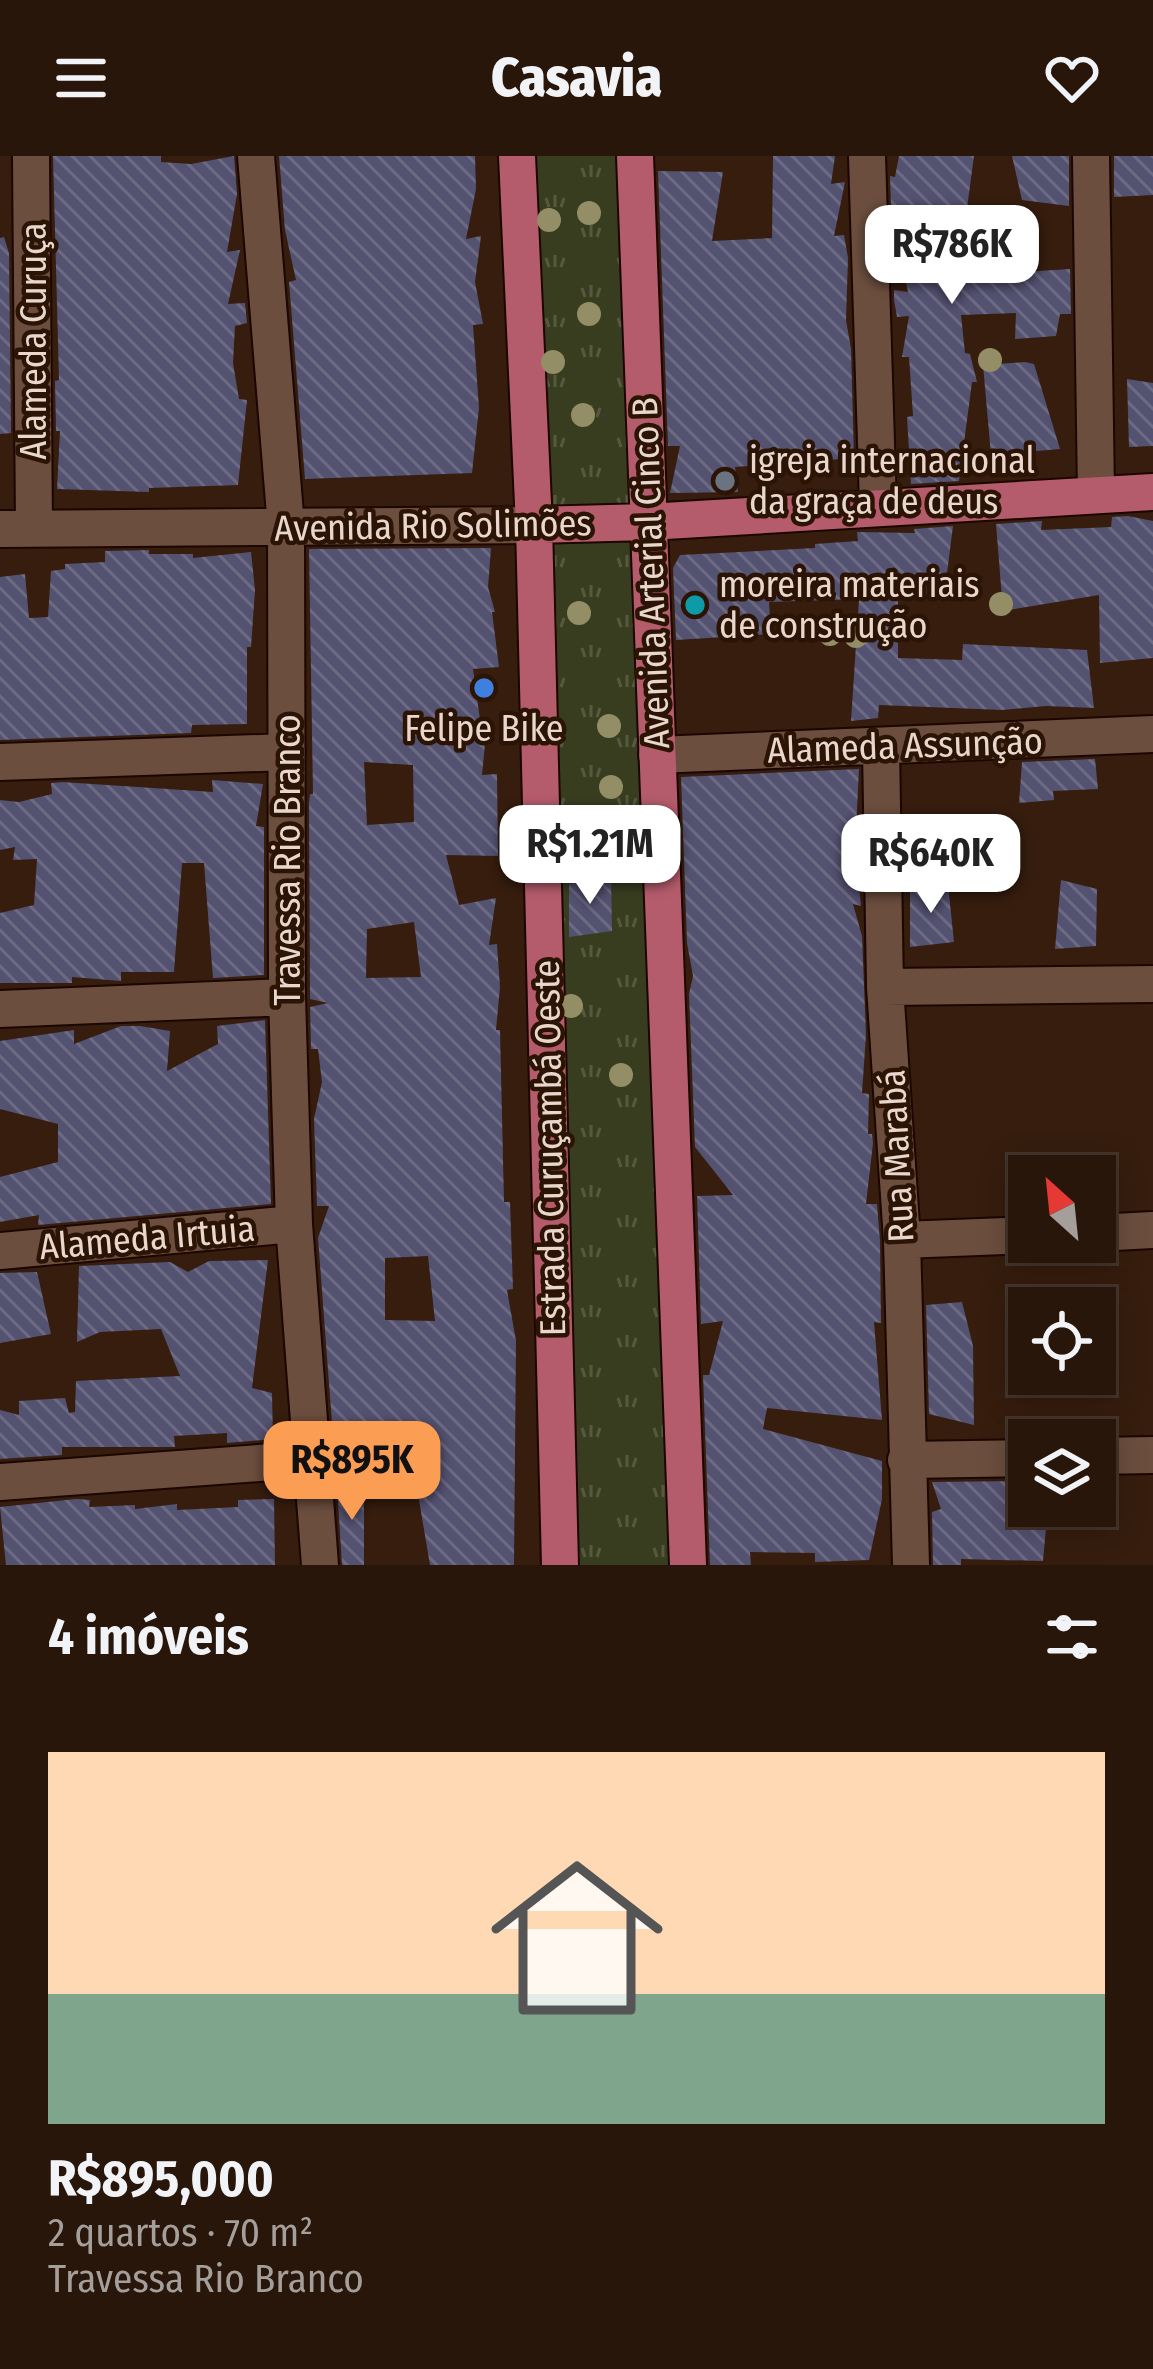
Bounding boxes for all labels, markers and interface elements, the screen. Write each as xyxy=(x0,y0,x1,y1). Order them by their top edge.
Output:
icon: menu xyxy=(48,45,114,111)
icon: heart xyxy=(1039,45,1105,111)
text: Casavia xyxy=(491,46,662,110)
pin: R$786K xyxy=(854,205,1050,307)
text: R$786K xyxy=(892,221,1012,267)
street label: Alameda Curuça xyxy=(12,222,56,460)
street label: Avenida Arterial Cinco B xyxy=(623,397,679,749)
place label: igreja internacional da graça de deus xyxy=(749,439,1035,524)
marker: igreja internacional da graça de deus xyxy=(712,468,738,494)
street label: Avenida Rio Solimões xyxy=(274,501,592,551)
place label: moreira materiais de construção xyxy=(719,563,980,648)
marker: moreira materiais de construção xyxy=(682,592,708,618)
marker: Felipe Bike xyxy=(471,675,497,701)
place label: Felipe Bike xyxy=(404,707,564,751)
street label: Travessa Rio Branco xyxy=(266,714,310,1006)
street label: Alameda Assunção xyxy=(767,719,1043,773)
pin: R$1.21M xyxy=(479,805,701,907)
pin: R$640K xyxy=(833,814,1029,916)
text: R$1.21M xyxy=(527,821,653,867)
text: R$640K xyxy=(868,830,994,876)
street label: Estrada Curuçambá Oeste xyxy=(525,959,575,1336)
street label: Rua Marabá xyxy=(870,1068,924,1244)
north arrow xyxy=(1008,1155,1116,1263)
map controls xyxy=(1008,1155,1116,1527)
street label: Alameda Irtuia xyxy=(38,1207,257,1269)
button: locate xyxy=(1008,1287,1116,1395)
button: layers xyxy=(1008,1419,1116,1527)
pin: R$895K xyxy=(254,1421,450,1523)
text: R$895K xyxy=(290,1437,414,1483)
icon: filters xyxy=(1039,1604,1105,1670)
text: 4 imóveis xyxy=(48,1606,249,1668)
icon: home xyxy=(469,1830,685,2046)
text: R$895,000 xyxy=(48,2148,274,2210)
text: 2 quartos · 70 m² xyxy=(48,2210,313,2256)
text: Travessa Rio Branco xyxy=(48,2256,364,2302)

